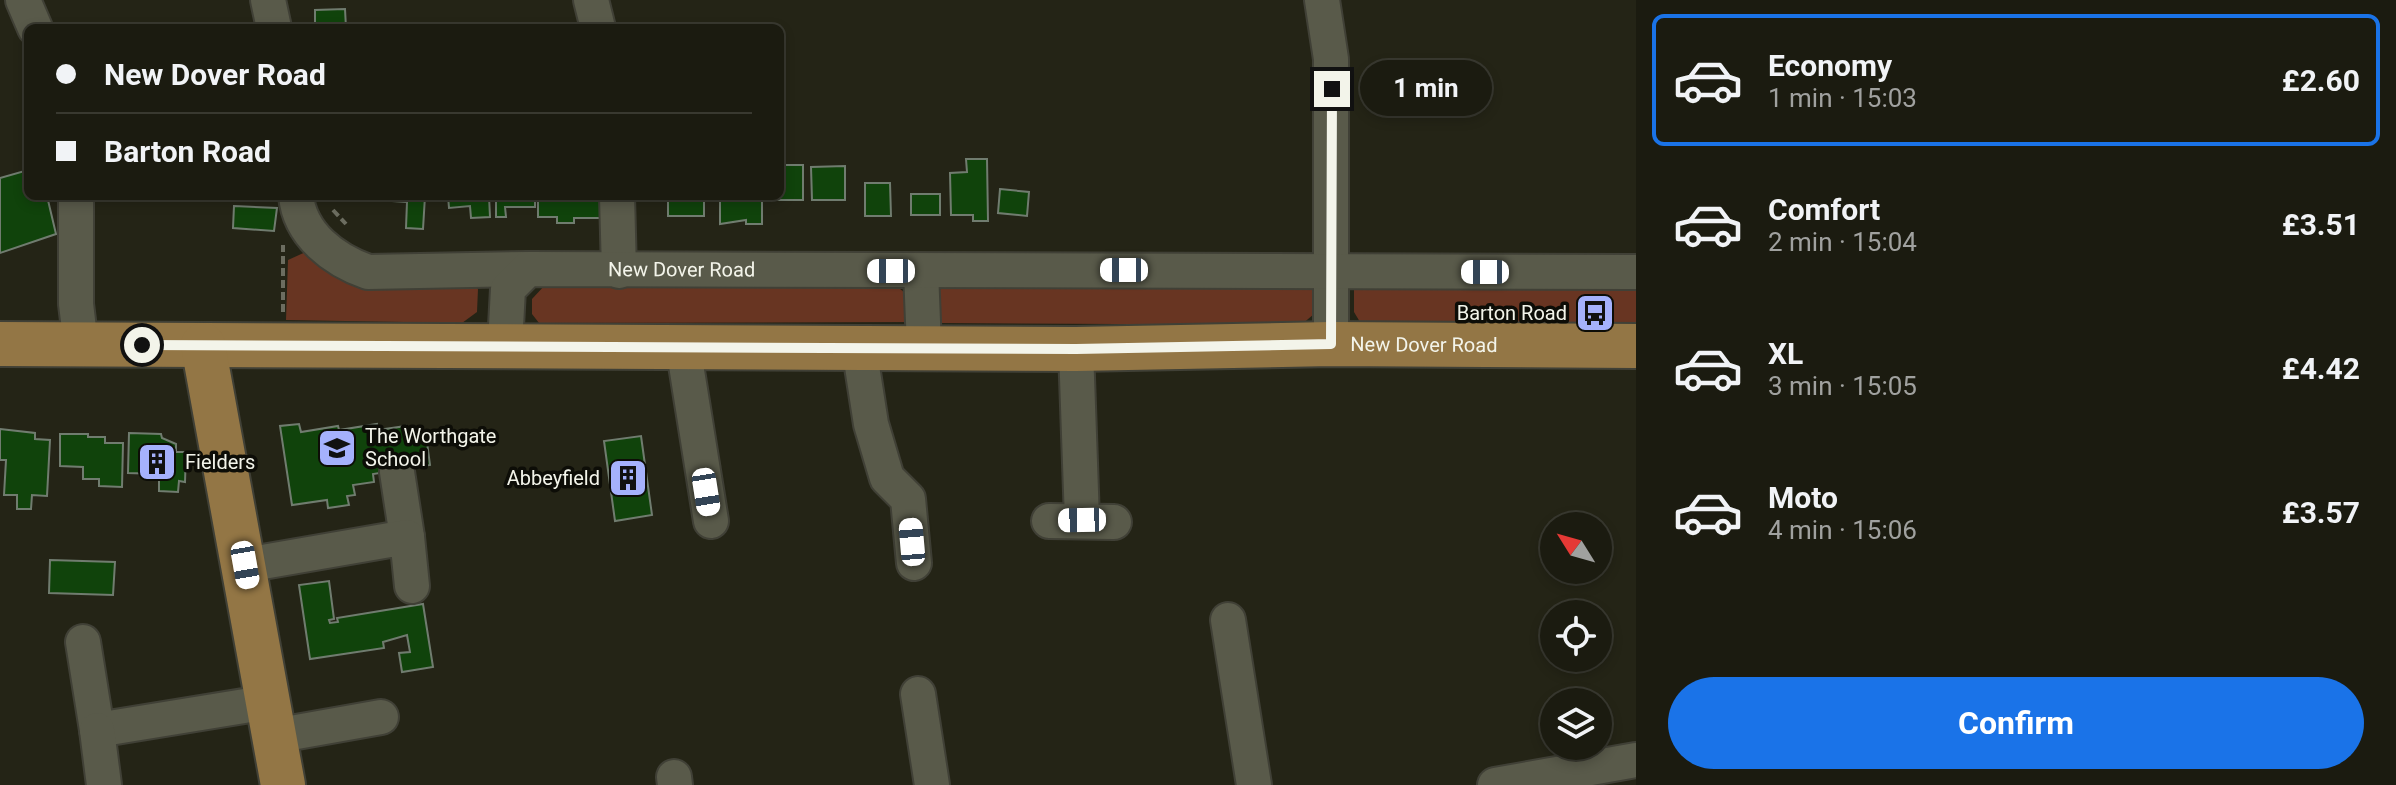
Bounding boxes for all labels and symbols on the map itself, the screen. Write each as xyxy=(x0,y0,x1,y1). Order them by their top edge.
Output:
callout: 1 min xyxy=(1360,61,1492,117)
route end xyxy=(1314,71,1350,107)
street label: New Dover Road xyxy=(608,257,755,282)
car xyxy=(1100,258,1148,282)
car xyxy=(867,259,915,283)
car xyxy=(1461,260,1509,284)
bus stop icon: Barton Road xyxy=(1574,292,1616,334)
place label: Barton Road xyxy=(1457,301,1567,325)
route start xyxy=(124,327,160,363)
street label: New Dover Road xyxy=(1350,332,1498,357)
place label: The Worthgate School xyxy=(365,424,496,471)
school or university icon: The Worthgate School xyxy=(316,427,358,469)
building icon: Fielders xyxy=(136,441,178,483)
place label: Fielders xyxy=(185,450,255,474)
building icon: Abbeyfield xyxy=(607,457,649,499)
place label: Abbeyfield xyxy=(507,466,600,490)
car xyxy=(690,466,722,518)
car xyxy=(1058,508,1106,532)
north arrow xyxy=(1540,512,1612,584)
car xyxy=(898,517,926,567)
car xyxy=(229,539,261,591)

